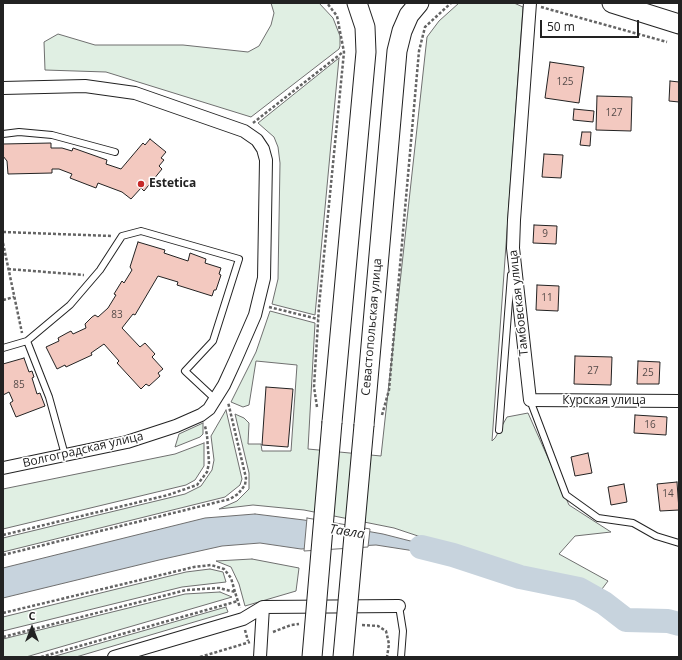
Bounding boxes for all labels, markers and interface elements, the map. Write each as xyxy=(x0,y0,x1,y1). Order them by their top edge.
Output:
scale bar xyxy=(542,12,641,38)
text: 50 m xyxy=(547,18,575,35)
house number: 125 xyxy=(556,76,574,88)
house number: 127 xyxy=(605,107,623,119)
place label: Estetica xyxy=(149,177,196,191)
marker: Estetica xyxy=(136,179,146,189)
house number: 9 xyxy=(542,228,548,240)
street label: Тамбовская улица xyxy=(506,249,532,357)
street label: Севастопольская улица xyxy=(359,258,385,396)
house number: 11 xyxy=(541,292,553,304)
house number: 83 xyxy=(111,309,123,321)
house number: 27 xyxy=(587,365,599,377)
house number: 25 xyxy=(642,367,654,379)
house number: 85 xyxy=(13,379,25,391)
street label: Курская улица xyxy=(562,394,646,408)
house number: 16 xyxy=(644,419,656,431)
street label: Волгоградская улица xyxy=(21,429,145,471)
house number: 14 xyxy=(662,488,674,500)
water label: Тавла xyxy=(328,522,366,542)
north arrow xyxy=(12,608,52,648)
text: С xyxy=(28,608,36,623)

